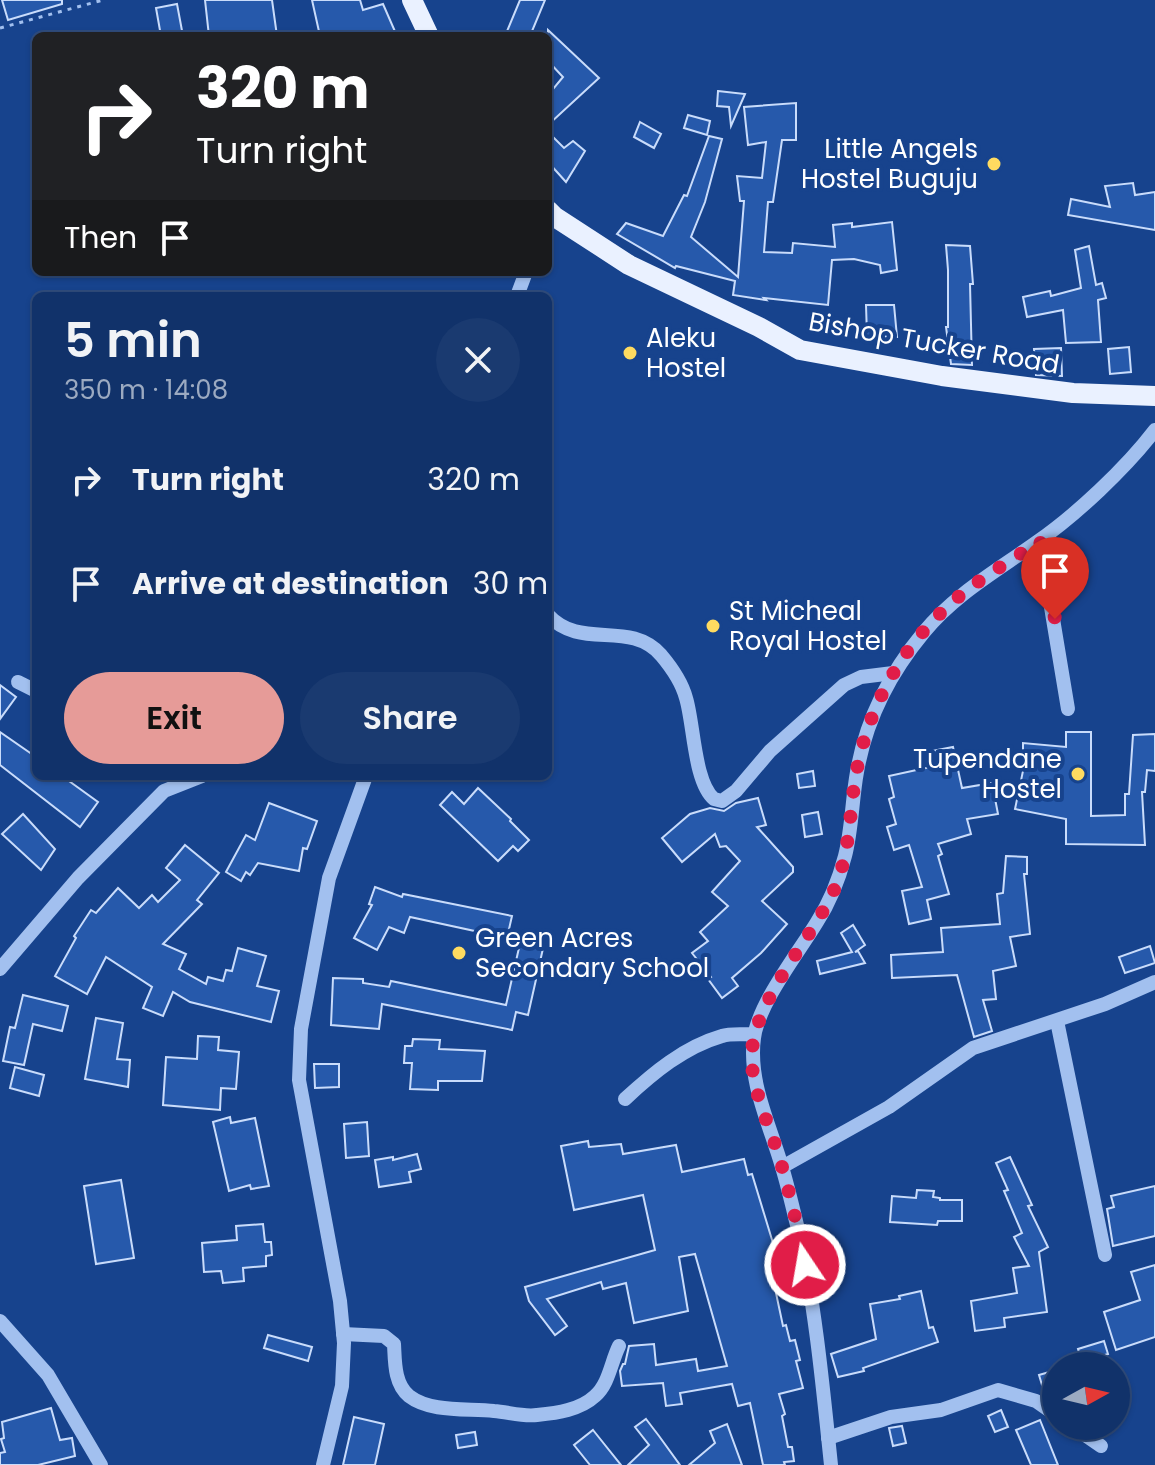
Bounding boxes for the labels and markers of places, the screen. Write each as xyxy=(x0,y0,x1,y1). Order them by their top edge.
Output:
place label: Little Angels Hostel Buguju xyxy=(801,131,978,197)
marker: Little Angels Hostel Buguju xyxy=(985,155,1003,173)
place label: Aleku Hostel xyxy=(646,320,726,386)
marker: Aleku Hostel xyxy=(621,344,639,362)
pin xyxy=(1021,537,1089,619)
place label: St Micheal Royal Hostel xyxy=(729,593,887,659)
marker: St Micheal Royal Hostel xyxy=(704,617,722,635)
place label: Tupendane Hostel xyxy=(913,741,1062,807)
marker: Tupendane Hostel xyxy=(1069,765,1087,783)
place label: Green Acres Secondary School xyxy=(475,920,709,986)
marker: Green Acres Secondary School xyxy=(450,944,468,962)

